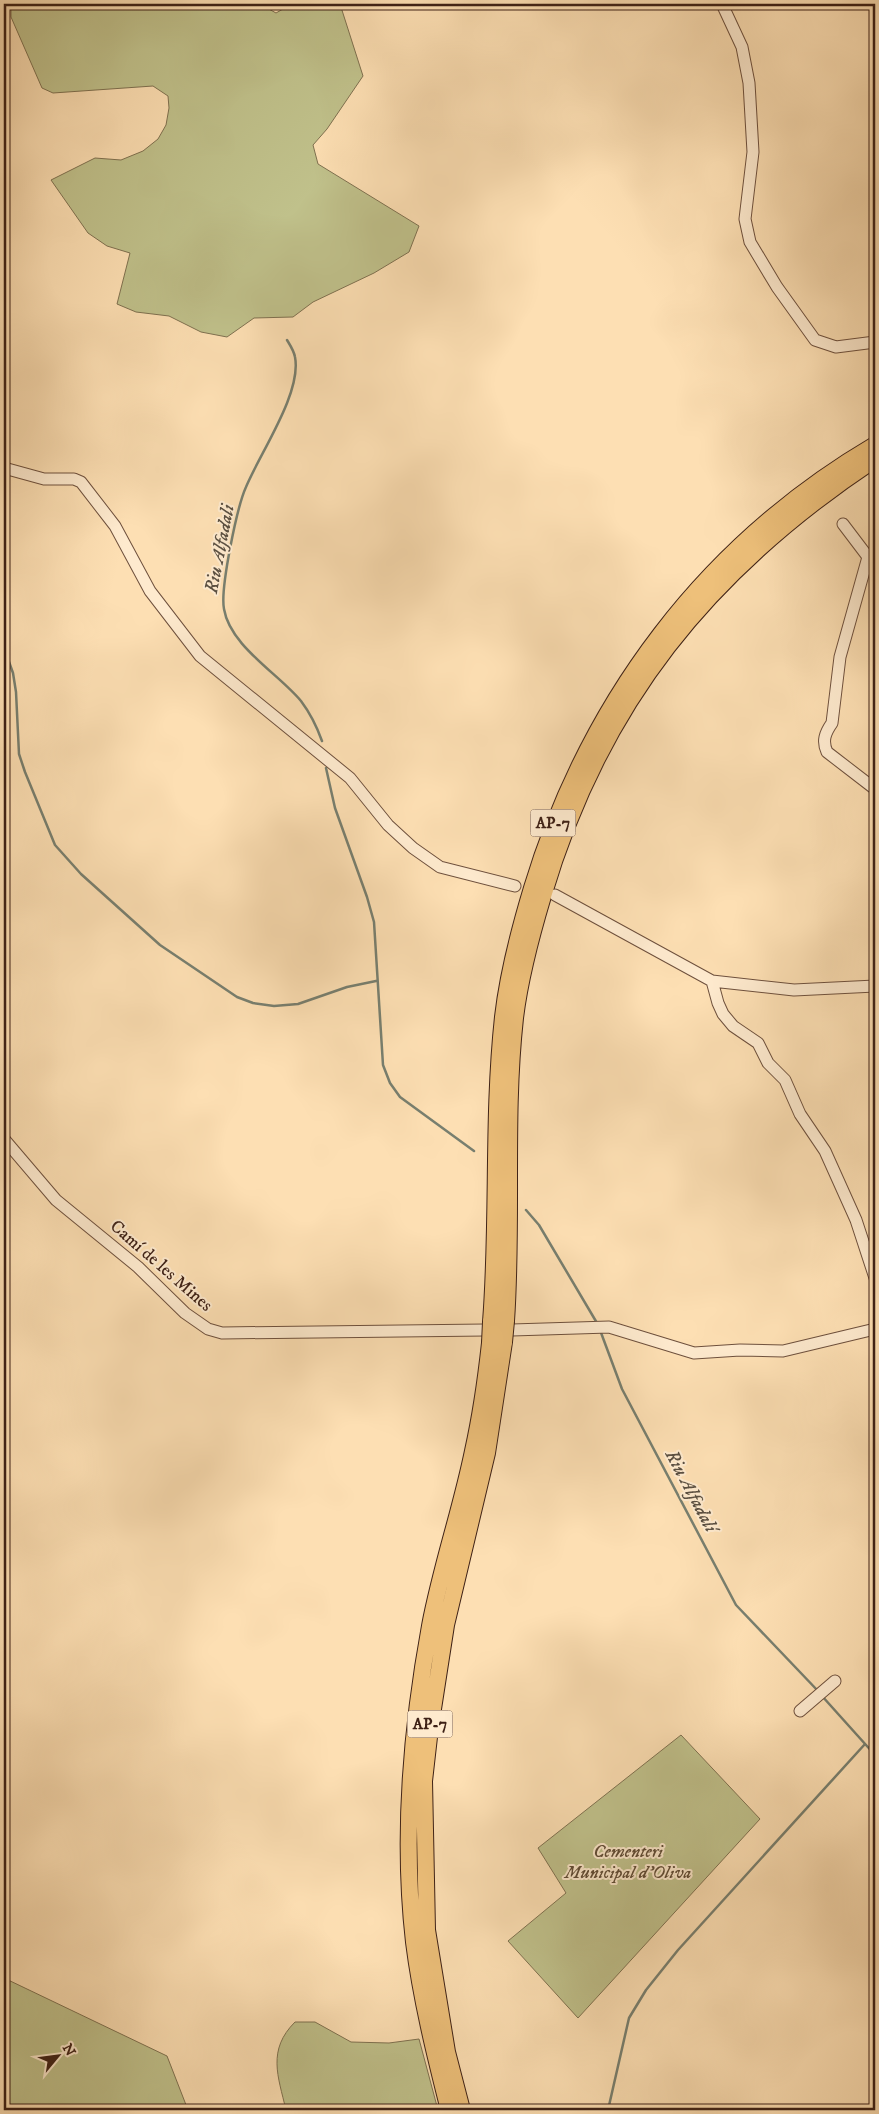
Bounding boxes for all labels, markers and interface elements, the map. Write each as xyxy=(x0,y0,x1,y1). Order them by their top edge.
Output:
water label: Riu Alfadali xyxy=(200,502,240,596)
road number: AP-7 xyxy=(530,810,576,836)
street label: Camí de les Mines xyxy=(105,1216,217,1316)
water label: Riu Alfadalí xyxy=(659,1445,724,1539)
road number: AP-7 xyxy=(408,1710,452,1738)
park label: Cementeri Municipal d'Oliva xyxy=(563,1841,692,1884)
north arrow xyxy=(32,2032,82,2082)
text: N xyxy=(58,2041,79,2060)

